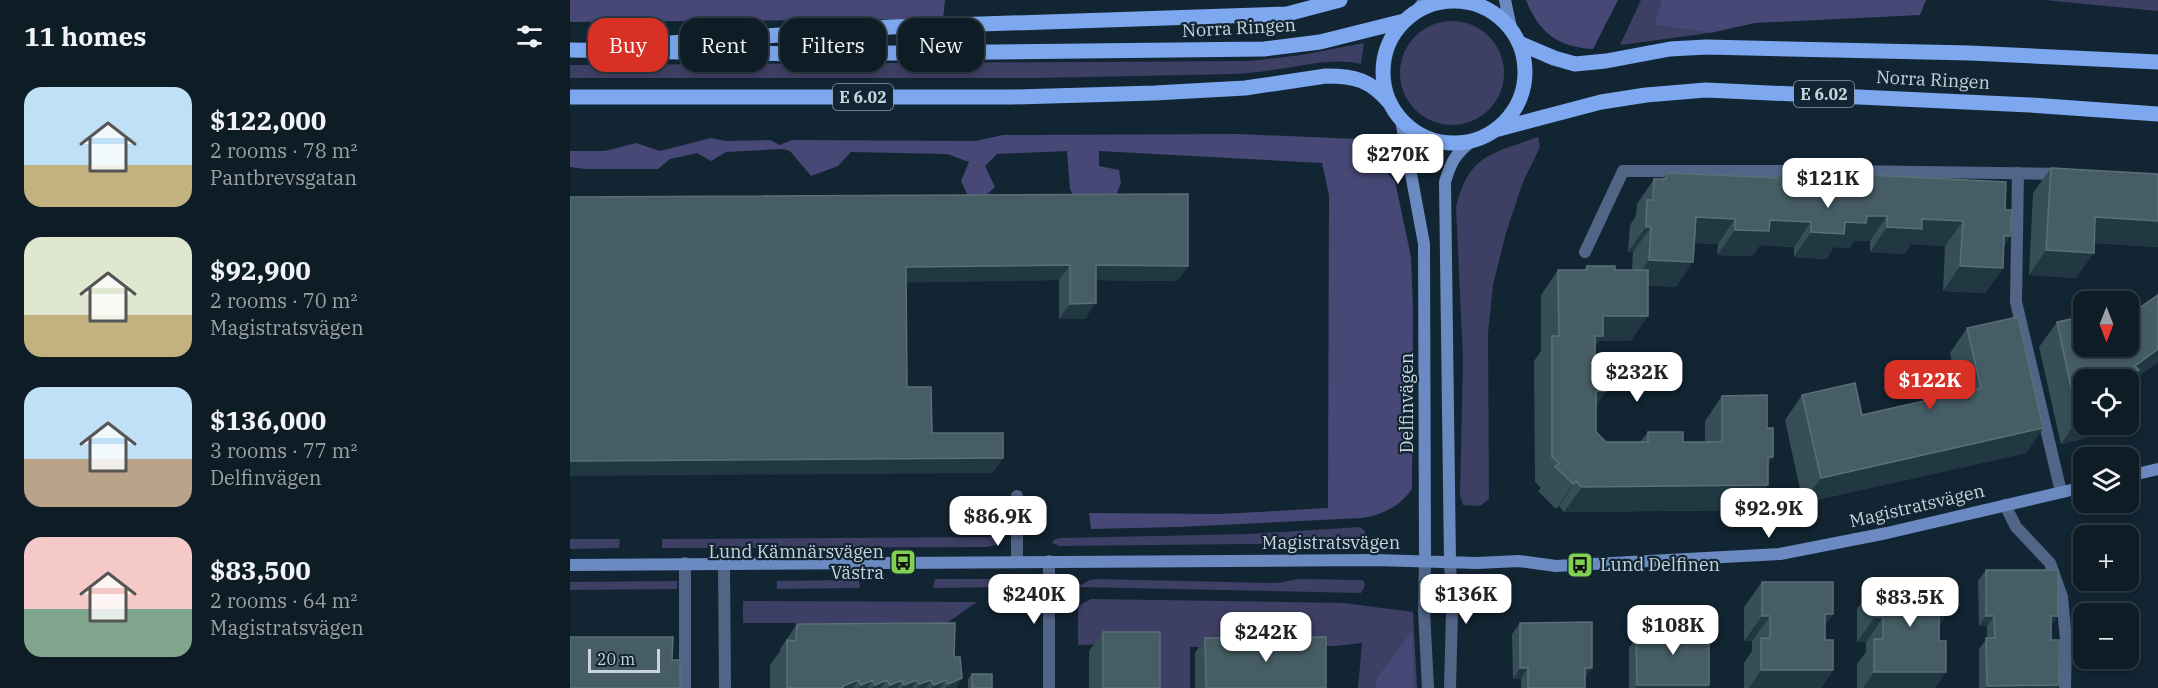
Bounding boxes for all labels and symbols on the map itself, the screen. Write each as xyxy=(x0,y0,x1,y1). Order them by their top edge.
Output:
street label: Norra Ringen xyxy=(1181,13,1297,42)
street label: Norra Ringen xyxy=(1875,65,1991,94)
road number: E 6.02 xyxy=(1794,81,1854,107)
road number: E 6.02 xyxy=(833,84,893,110)
pin: $270K xyxy=(1356,134,1440,185)
pin: $121K xyxy=(1786,158,1870,209)
north arrow xyxy=(2073,291,2139,357)
pin: $232K xyxy=(1595,352,1679,403)
street label: Delfinvägen xyxy=(1395,353,1418,453)
pin: $122K xyxy=(1888,360,1972,411)
street label: Magistratsvägen xyxy=(1847,479,1987,532)
pin: $92.9K xyxy=(1720,488,1818,539)
pin: $86.9K xyxy=(949,496,1047,547)
street label: Magistratsvägen xyxy=(1262,531,1400,554)
place label: Lund Kämnärsvägen Västra xyxy=(708,540,884,584)
bus stop icon: Lund Kämnärsvägen Västra xyxy=(888,547,918,577)
bus stop icon: Lund Delfinen xyxy=(1565,550,1595,580)
place label: Lund Delfinen xyxy=(1600,553,1720,576)
pin: $240K xyxy=(992,574,1076,625)
pin: $136K xyxy=(1424,574,1508,625)
pin: $83.5K xyxy=(1861,577,1959,628)
pin: $108K xyxy=(1631,605,1715,656)
pin: $242K xyxy=(1224,612,1308,663)
scale bar xyxy=(588,646,660,674)

